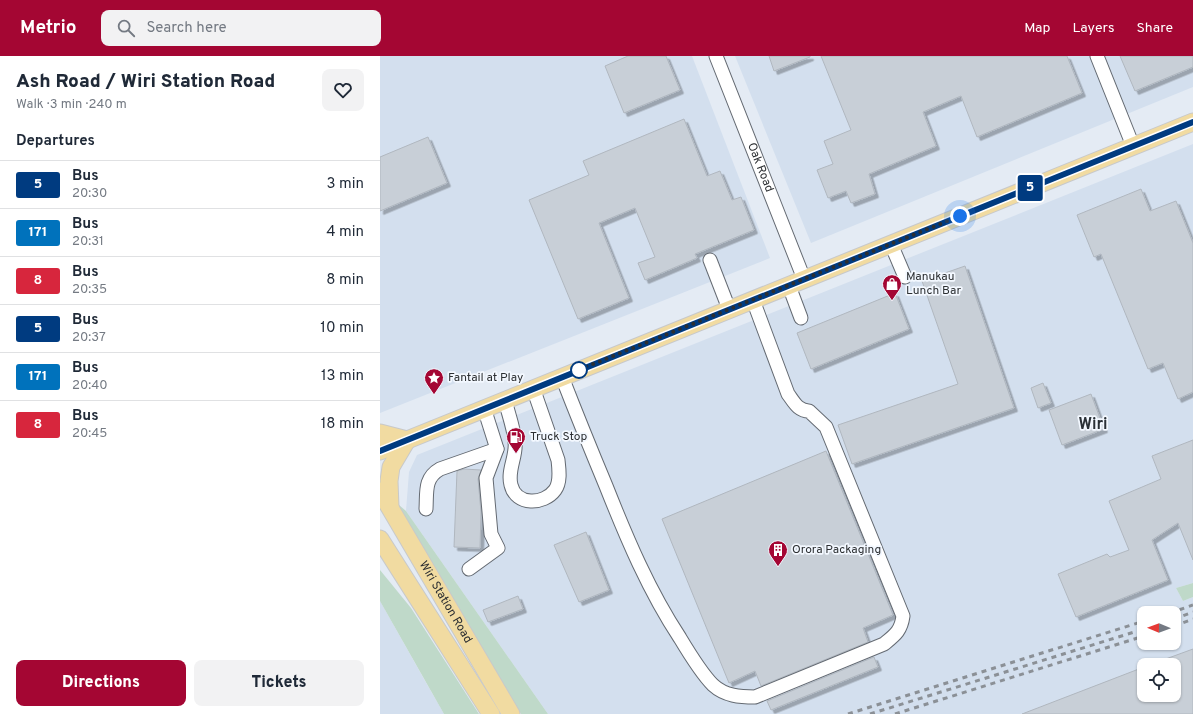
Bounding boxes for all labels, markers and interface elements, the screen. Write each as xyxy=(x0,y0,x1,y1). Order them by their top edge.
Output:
search box xyxy=(101,10,381,46)
text: Metrio xyxy=(20,16,77,40)
icon: search xyxy=(115,17,137,39)
text: Search here xyxy=(147,19,227,38)
text: Map xyxy=(1024,20,1050,37)
text: Layers xyxy=(1072,20,1114,37)
text: Share xyxy=(1136,20,1173,37)
button: heart xyxy=(322,69,364,111)
text: Ash Road / Wiri Station Road xyxy=(16,70,275,94)
text: Walk · 3 min · 240 m xyxy=(16,97,127,113)
text: Departures xyxy=(16,132,95,151)
street label: Oak Road xyxy=(743,141,777,195)
text: Bus xyxy=(72,167,99,186)
text: 3 min xyxy=(326,175,364,194)
line badge: 5 xyxy=(1017,175,1043,201)
text: 5 xyxy=(34,176,42,193)
text: 5 xyxy=(1026,179,1034,196)
text: 20:30 xyxy=(72,186,107,202)
your location xyxy=(950,206,970,226)
text: Bus xyxy=(72,215,99,234)
text: 4 min xyxy=(326,223,364,242)
text: 171 xyxy=(29,224,47,241)
text: 20:31 xyxy=(72,234,104,250)
text: Bus xyxy=(72,263,99,282)
place label: Manukau Lunch Bar xyxy=(906,269,962,299)
text: 8 min xyxy=(326,271,364,290)
text: 8 xyxy=(34,272,42,289)
shop icon: Manukau Lunch Bar xyxy=(881,273,903,301)
text: 20:35 xyxy=(72,282,107,298)
text: Bus xyxy=(72,311,99,330)
text: 10 min xyxy=(320,319,364,338)
text: 5 xyxy=(34,320,42,337)
text: 20:37 xyxy=(72,330,106,346)
text: Bus xyxy=(72,359,99,378)
unlabelled marker xyxy=(570,361,588,379)
text: 13 min xyxy=(321,367,364,386)
place icon: Fantail at Play xyxy=(423,367,445,395)
text: 171 xyxy=(29,368,47,385)
place label: Fantail at Play xyxy=(448,370,523,386)
text: 20:40 xyxy=(72,378,108,394)
text: Bus xyxy=(72,407,99,426)
text: 18 min xyxy=(321,415,364,434)
district label: Wiri xyxy=(1078,415,1108,435)
text: 8 xyxy=(34,416,42,433)
text: 20:45 xyxy=(72,426,107,442)
fuel station icon: Truck Stop xyxy=(505,426,527,454)
place label: Truck Stop xyxy=(530,429,588,445)
building icon: Orora Packaging xyxy=(767,539,789,567)
place label: Orora Packaging xyxy=(792,542,881,558)
street label: Wiri Station Road xyxy=(415,558,476,646)
north arrow xyxy=(1137,606,1181,650)
map controls xyxy=(1137,606,1181,702)
button: locate xyxy=(1137,658,1181,702)
button: Directions xyxy=(16,660,186,706)
button: Tickets xyxy=(194,660,364,706)

